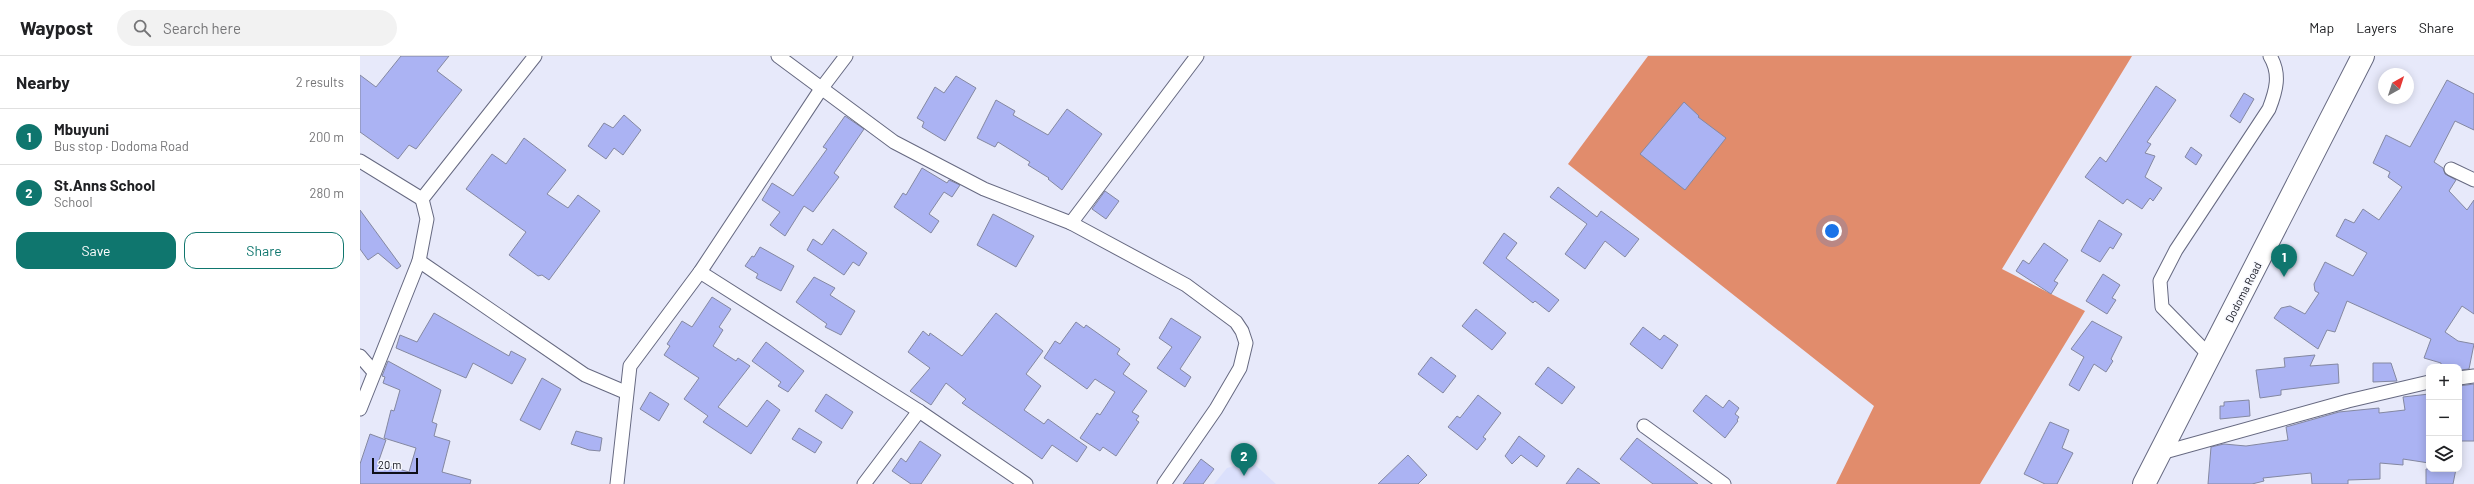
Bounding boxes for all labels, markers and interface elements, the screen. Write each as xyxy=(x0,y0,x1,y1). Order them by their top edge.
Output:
search box xyxy=(117,10,397,46)
text: Waypost xyxy=(20,16,93,39)
icon: search xyxy=(131,17,153,39)
text: Search here xyxy=(163,19,241,37)
text: Map xyxy=(2309,19,2334,36)
text: Layers xyxy=(2356,19,2397,36)
text: Share xyxy=(2419,19,2454,36)
north arrow xyxy=(2378,68,2414,104)
text: Nearby xyxy=(16,72,70,92)
text: 2 results xyxy=(296,74,344,90)
text: Mbuyuni xyxy=(54,120,109,138)
text: 1 xyxy=(27,129,31,145)
text: 200 m xyxy=(309,129,344,145)
text: Bus stop · Dodoma Road xyxy=(54,138,189,154)
text: St.Anns School xyxy=(54,176,155,194)
text: 2 xyxy=(25,185,33,201)
text: 280 m xyxy=(310,185,344,201)
text: School xyxy=(54,194,92,210)
your location xyxy=(1822,221,1842,241)
button: Save xyxy=(16,232,176,269)
button: Share xyxy=(184,232,344,269)
pin: 1 xyxy=(2271,244,2297,277)
street label: Dodoma Road xyxy=(2222,260,2264,324)
map controls xyxy=(2426,364,2462,472)
button: + xyxy=(2426,364,2462,400)
button: − xyxy=(2426,400,2462,436)
button: layers xyxy=(2426,436,2462,472)
pin: 2 xyxy=(1231,443,1257,476)
scale bar xyxy=(372,456,418,475)
text: 20 m xyxy=(378,458,401,471)

